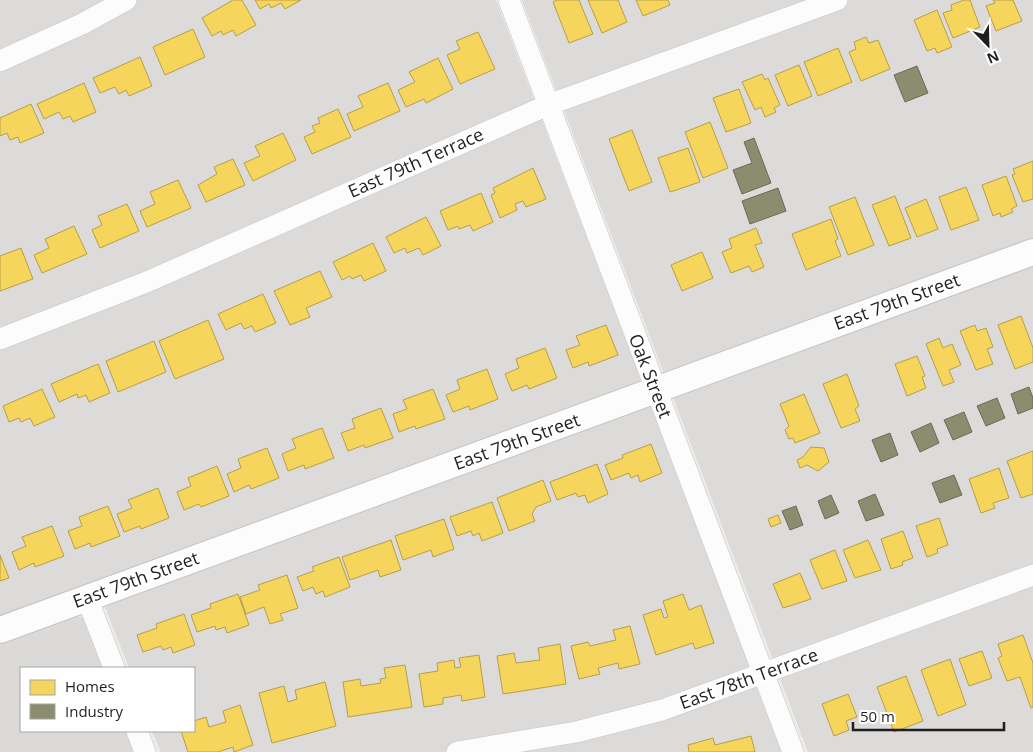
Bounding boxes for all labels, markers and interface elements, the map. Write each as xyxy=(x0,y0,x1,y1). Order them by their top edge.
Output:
north arrow xyxy=(963,20,1013,70)
text: N xyxy=(984,46,1002,68)
street label: East 79th Terrace xyxy=(344,121,487,203)
street label: East 79th Street xyxy=(830,267,963,335)
street label: Oak Street xyxy=(624,330,678,421)
street label: East 79th Street xyxy=(450,407,583,475)
street label: East 79th Street xyxy=(69,545,202,613)
street label: East 78th Terrace xyxy=(676,642,821,714)
legend xyxy=(20,667,195,732)
text: Homes xyxy=(65,676,115,696)
scale bar xyxy=(853,700,1004,732)
text: Industry xyxy=(65,701,123,721)
text: 50 m xyxy=(860,706,895,726)

